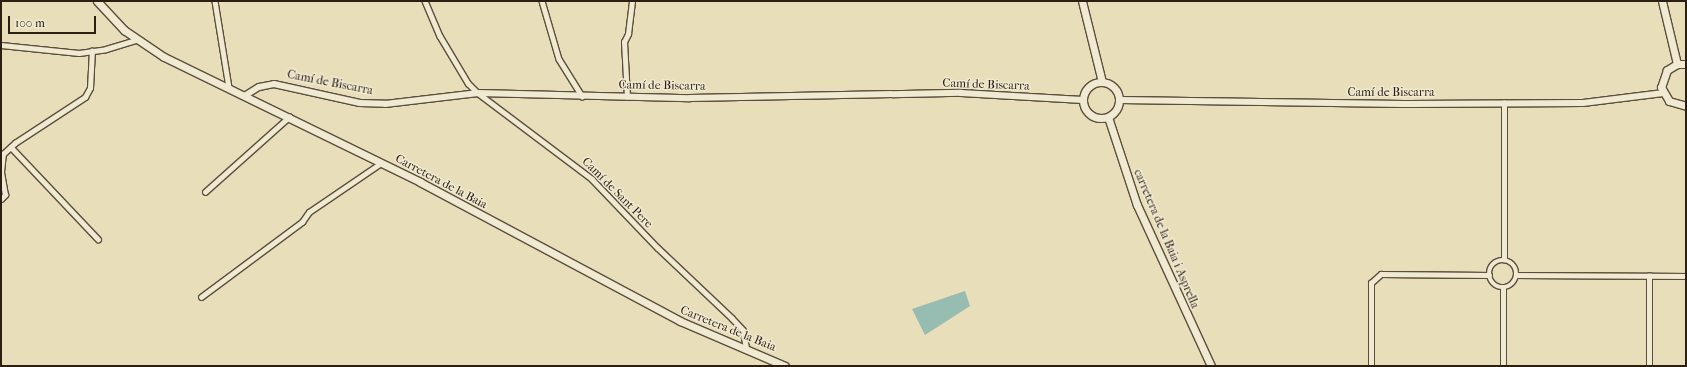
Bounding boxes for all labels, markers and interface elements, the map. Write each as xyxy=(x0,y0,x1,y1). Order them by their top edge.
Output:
scale bar xyxy=(10,8,98,34)
text: 100 m xyxy=(15,16,45,30)
street label: Camí de Biscarra xyxy=(286,68,374,98)
street label: Camí de Biscarra xyxy=(942,76,1030,94)
street label: Camí de Biscarra xyxy=(618,78,706,94)
street label: Camí de Biscarra xyxy=(1347,86,1435,100)
street label: Carretera de la Baia xyxy=(393,152,489,212)
street label: Camí de Sant Pere xyxy=(579,155,655,231)
street label: carretera de la Baia i Asprella xyxy=(1130,167,1202,311)
street label: Carretera de la Baia xyxy=(678,303,778,355)

